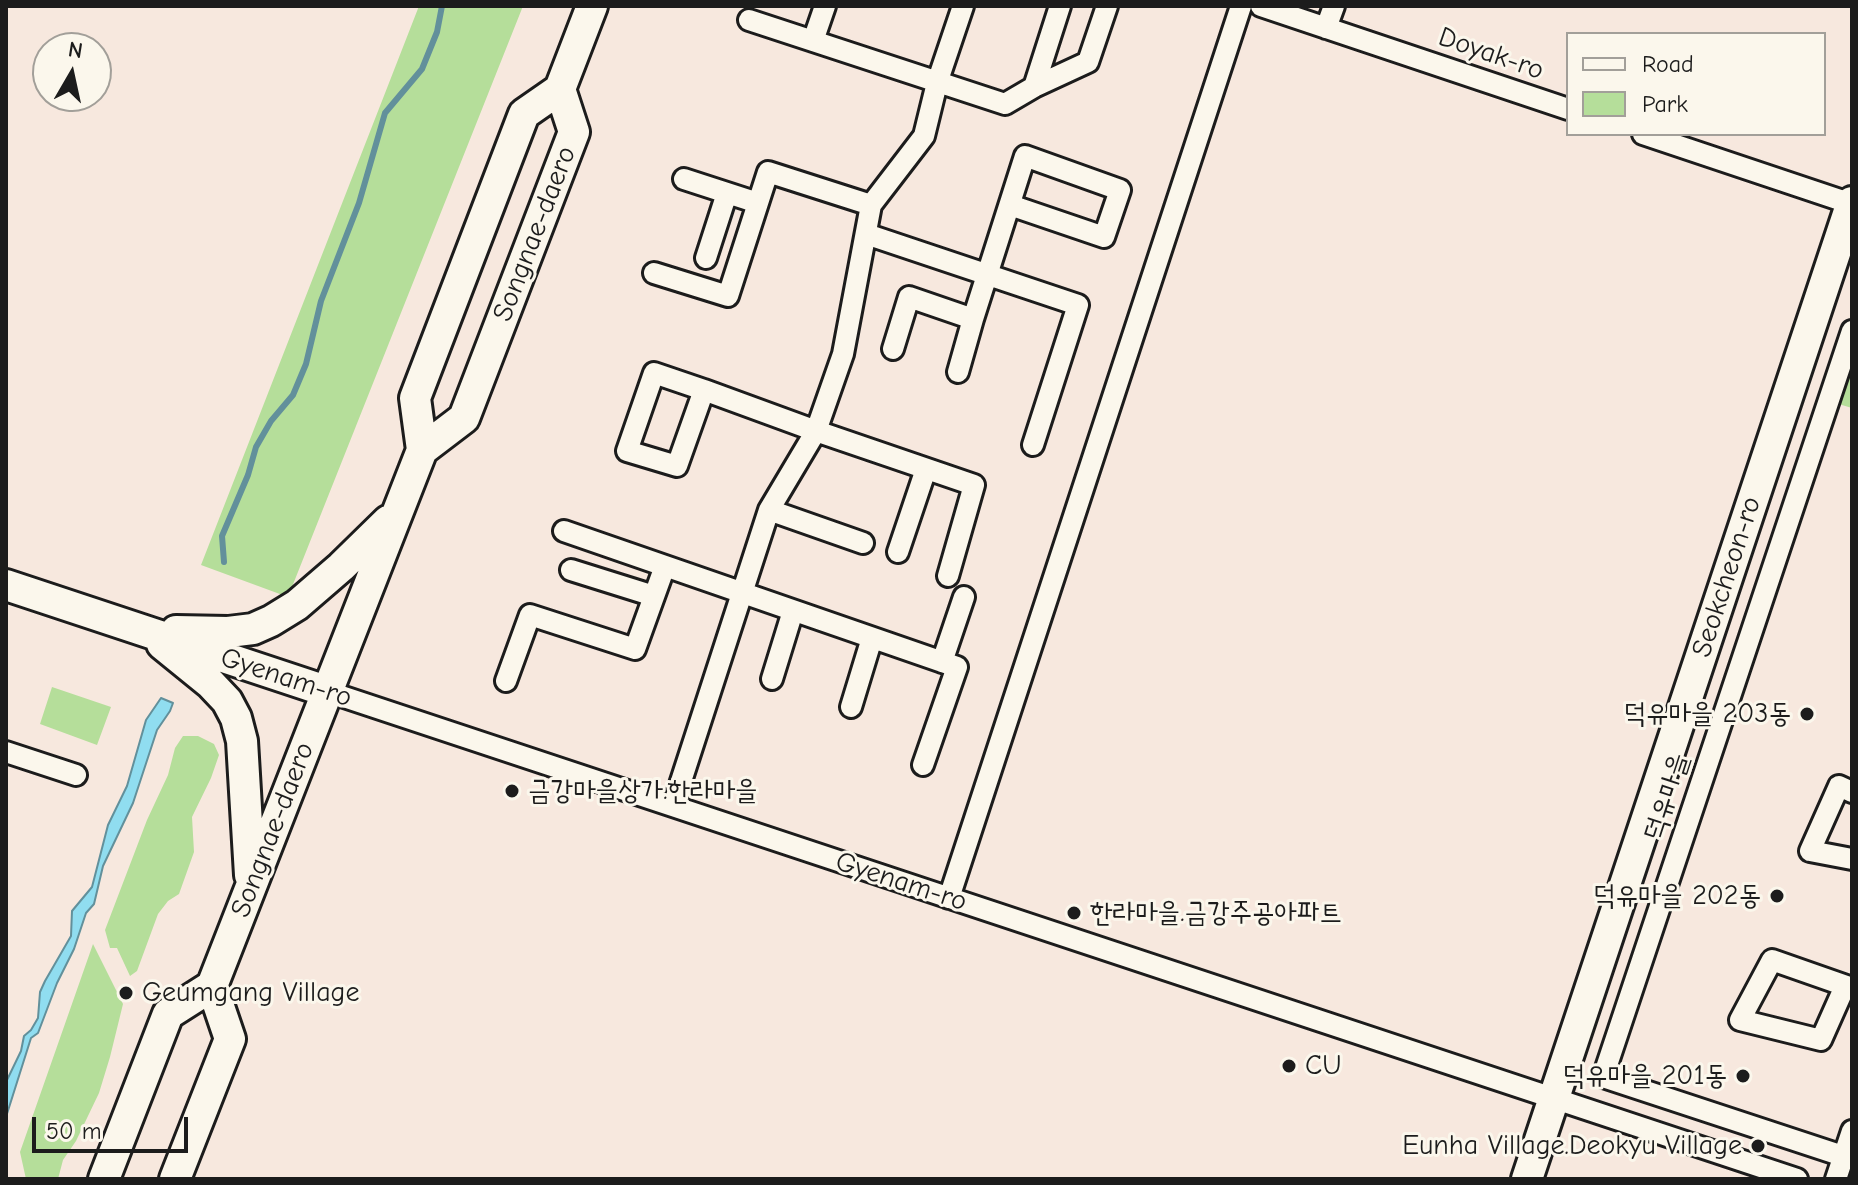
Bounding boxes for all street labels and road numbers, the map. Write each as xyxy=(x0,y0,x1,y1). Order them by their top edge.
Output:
street label: Doyak-ro xyxy=(1434,20,1548,88)
street label: Songnae-daero xyxy=(486,142,584,326)
street label: Seokcheon-ro xyxy=(1685,492,1769,662)
street label: Gyenam-ro xyxy=(216,641,356,715)
street label: Songnae-daero xyxy=(224,738,322,922)
street label: 덕유마을 xyxy=(1637,749,1697,845)
street label: Gyenam-ro xyxy=(831,845,971,919)

